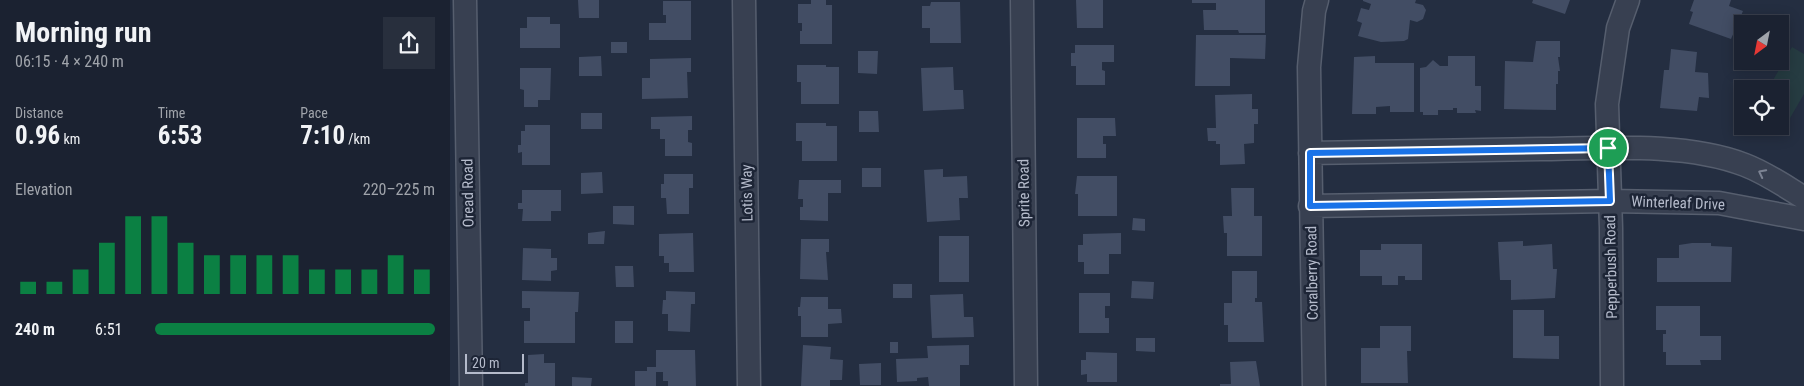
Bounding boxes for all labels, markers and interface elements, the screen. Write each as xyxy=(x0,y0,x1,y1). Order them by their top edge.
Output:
north arrow xyxy=(1734,15,1789,70)
map controls xyxy=(1734,15,1789,135)
text: Morning run xyxy=(15,16,151,49)
button: share xyxy=(383,17,435,69)
text: 06:15 · 4 × 240 m xyxy=(15,52,124,71)
button: locate xyxy=(1734,80,1789,135)
text: Distance xyxy=(15,105,63,121)
text: Time xyxy=(158,105,185,121)
text: Pace xyxy=(300,105,328,121)
text: 0.96 xyxy=(15,121,60,150)
text: 6:53 xyxy=(158,121,202,150)
text: 7:10 xyxy=(300,121,345,150)
pin xyxy=(1587,127,1629,169)
text: km xyxy=(60,131,80,147)
text: /km xyxy=(345,131,370,147)
icon: arrive xyxy=(1594,134,1622,162)
street label: Oread Road xyxy=(458,159,478,227)
street label: Sprite Road xyxy=(1014,159,1034,227)
street label: Lotis Way xyxy=(738,164,756,222)
one-way arrow xyxy=(1758,169,1767,179)
text: Elevation xyxy=(15,180,73,199)
text: 220–225 m xyxy=(363,180,435,199)
street label: Winterleaf Drive xyxy=(1631,192,1725,214)
street label: Pepperbush Road xyxy=(1601,215,1621,319)
street label: Coralberry Road xyxy=(1302,226,1322,320)
text: 240 m xyxy=(15,320,55,339)
text: 6:51 xyxy=(95,320,122,339)
scale bar xyxy=(465,351,524,374)
text: 20 m xyxy=(472,355,500,371)

